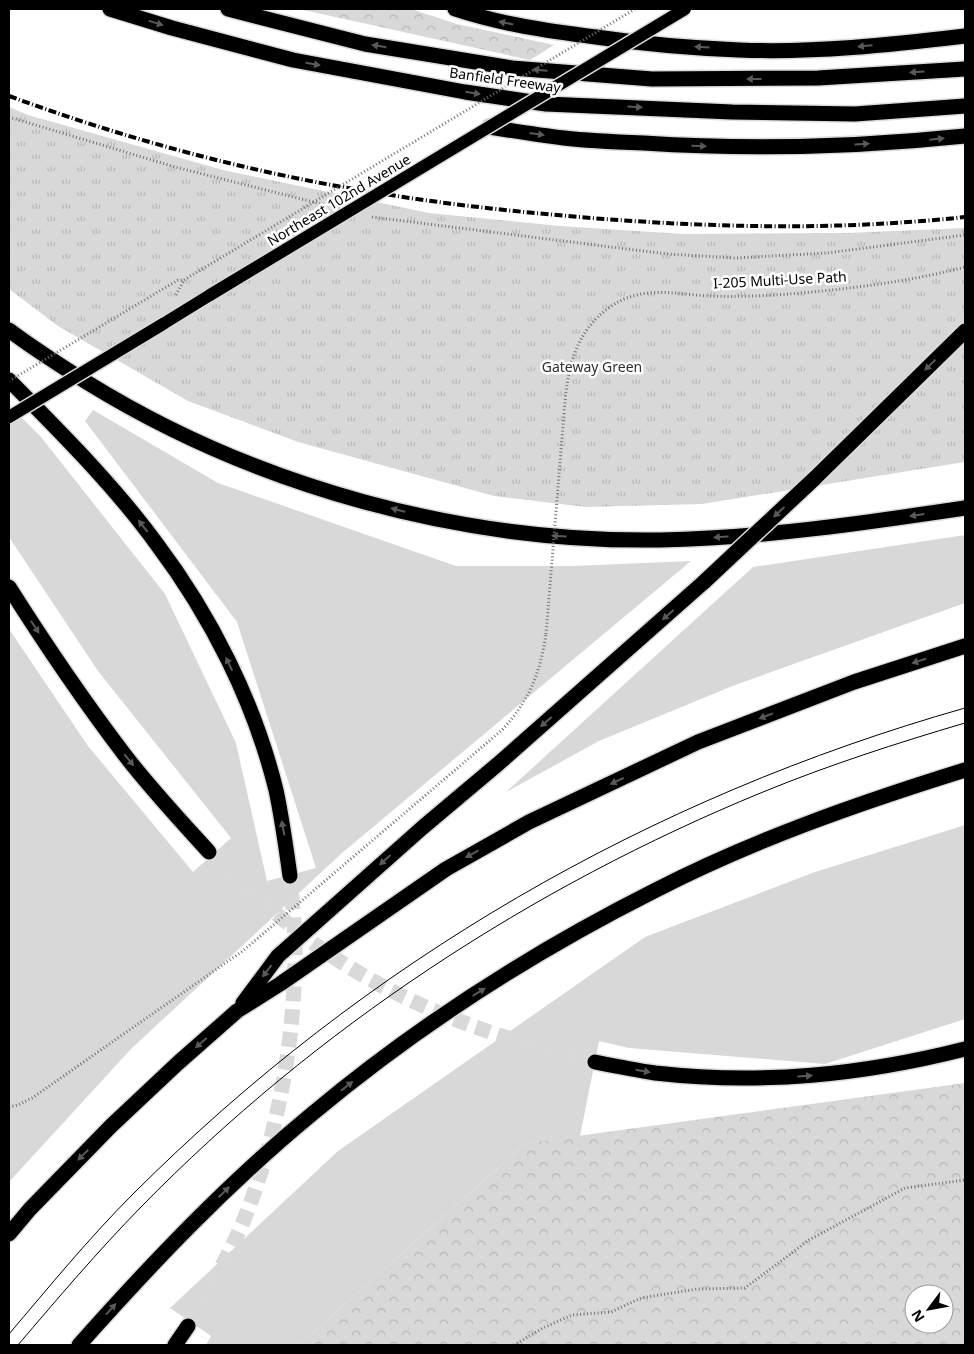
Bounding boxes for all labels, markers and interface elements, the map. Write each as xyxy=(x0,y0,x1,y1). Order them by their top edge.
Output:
one-way arrow xyxy=(498,18,514,26)
one-way arrow xyxy=(149,20,164,28)
one-way arrow xyxy=(371,42,387,50)
one-way arrow xyxy=(694,43,710,51)
one-way arrow xyxy=(856,43,872,51)
one-way arrow xyxy=(306,60,321,68)
street label: Banfield Freeway xyxy=(448,62,563,97)
one-way arrow xyxy=(531,66,547,74)
one-way arrow xyxy=(908,68,924,76)
one-way arrow xyxy=(746,75,762,83)
one-way arrow xyxy=(466,89,482,97)
one-way arrow xyxy=(627,104,643,112)
one-way arrow xyxy=(530,130,546,138)
one-way arrow xyxy=(930,135,946,143)
one-way arrow xyxy=(854,140,870,148)
one-way arrow xyxy=(692,142,708,150)
street label: Northeast 102nd Avenue xyxy=(264,149,414,250)
street label: I-205 Multi-Use Path xyxy=(713,267,847,292)
park label: Gateway Green xyxy=(542,357,642,376)
one-way arrow xyxy=(925,359,937,371)
one-way arrow xyxy=(391,506,406,514)
one-way arrow xyxy=(773,506,785,518)
one-way arrow xyxy=(909,511,925,519)
one-way arrow xyxy=(138,520,149,533)
one-way arrow xyxy=(550,532,566,540)
one-way arrow xyxy=(713,534,729,542)
one-way arrow xyxy=(661,609,674,620)
one-way arrow xyxy=(30,621,40,634)
one-way arrow xyxy=(225,657,233,671)
one-way arrow xyxy=(911,657,926,665)
one-way arrow xyxy=(758,712,773,720)
one-way arrow xyxy=(539,716,552,727)
one-way arrow xyxy=(124,753,135,766)
one-way arrow xyxy=(610,777,624,785)
one-way arrow xyxy=(278,819,286,835)
one-way arrow xyxy=(465,850,480,858)
one-way arrow xyxy=(380,854,392,866)
one-way arrow xyxy=(262,964,272,978)
one-way arrow xyxy=(473,987,486,996)
one-way arrow xyxy=(195,1037,207,1049)
one-way arrow xyxy=(635,1067,651,1075)
one-way arrow xyxy=(797,1072,813,1080)
one-way arrow xyxy=(340,1081,354,1091)
one-way arrow xyxy=(77,1149,89,1161)
one-way arrow xyxy=(218,1186,230,1198)
north arrow xyxy=(904,1284,954,1334)
one-way arrow xyxy=(106,1302,117,1315)
text: N xyxy=(906,1306,929,1326)

